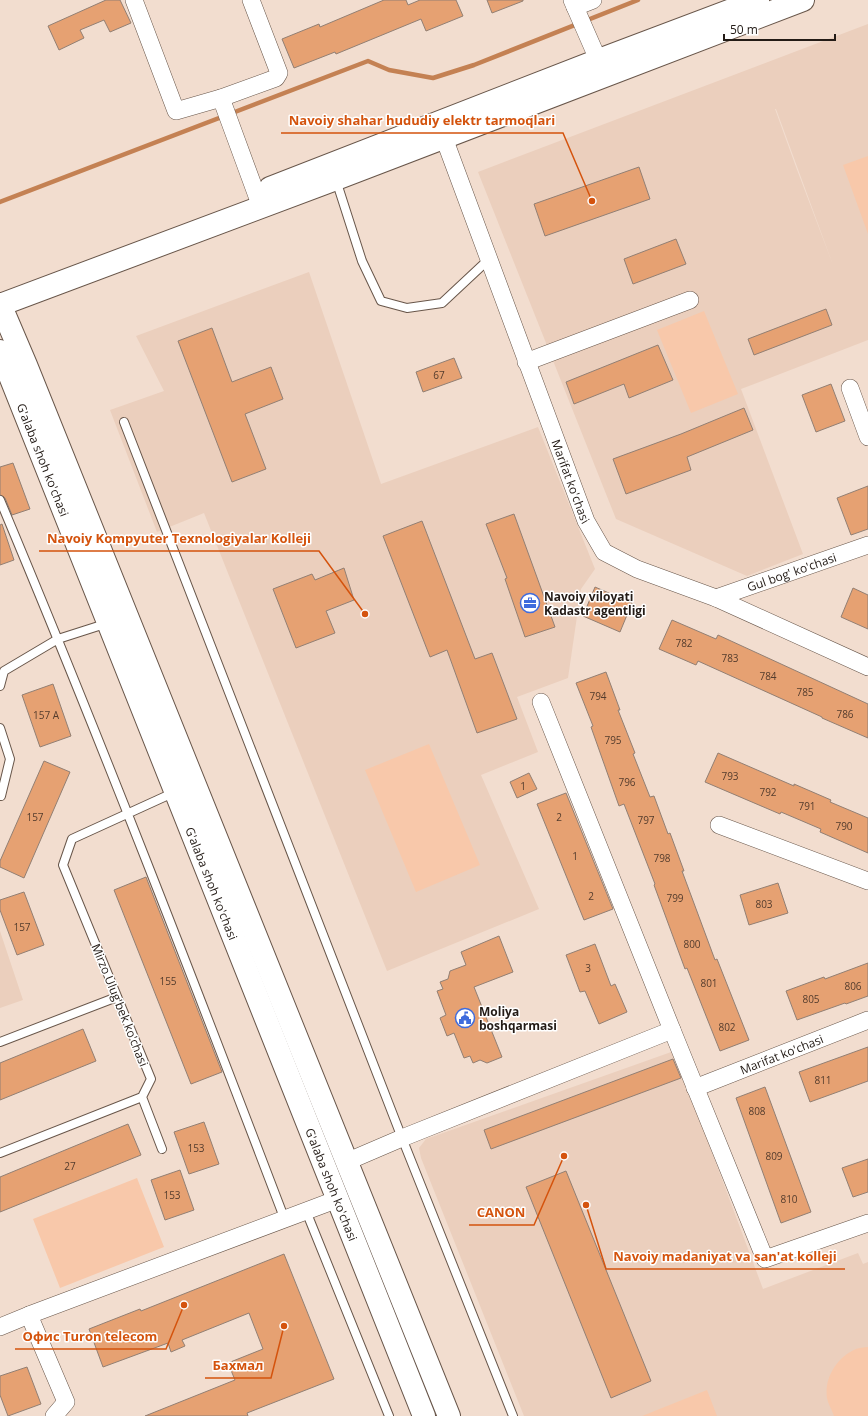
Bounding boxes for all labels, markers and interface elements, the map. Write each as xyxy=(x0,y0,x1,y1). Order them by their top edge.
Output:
scale bar xyxy=(724,16,835,42)
text: 50 m xyxy=(730,21,758,38)
callout: Navoiy shahar hududiy elektr tarmoqlari xyxy=(281,108,563,133)
text: Navoiy shahar hududiy elektr tarmoqlari xyxy=(289,111,555,129)
house number: 67 xyxy=(433,368,445,382)
street label: G'alaba shoh ko'chasi xyxy=(13,401,73,519)
street label: Marifat ko'chasi xyxy=(548,437,594,527)
callout: Navoiy Kompyuter Texnologiyalar Kolleji xyxy=(39,526,319,551)
text: Navoiy Kompyuter Texnologiyalar Kolleji xyxy=(47,529,311,547)
street label: Gul bog' ko'chasi xyxy=(744,548,839,595)
place label: Navoiy viloyati Kadastr agentligi xyxy=(544,588,646,619)
office icon: Navoiy viloyati Kadastr agentligi xyxy=(519,592,541,614)
house number: 782 xyxy=(675,636,693,650)
house number: 783 xyxy=(721,651,739,665)
house number: 784 xyxy=(759,669,777,683)
house number: 785 xyxy=(796,685,814,699)
house number: 794 xyxy=(589,689,607,703)
house number: 786 xyxy=(836,707,854,721)
house number: 157 А xyxy=(33,708,60,722)
house number: 795 xyxy=(604,733,622,747)
house number: 793 xyxy=(721,769,739,783)
house number: 796 xyxy=(618,775,636,789)
house number: 1 xyxy=(520,779,526,793)
house number: 792 xyxy=(759,785,777,799)
house number: 791 xyxy=(798,799,816,813)
house number: 157 xyxy=(26,810,44,824)
house number: 2 xyxy=(556,810,562,824)
house number: 797 xyxy=(637,813,655,827)
house number: 790 xyxy=(835,819,853,833)
street label: G'alaba shoh ko'chasi xyxy=(182,824,242,942)
house number: 1 xyxy=(572,849,578,863)
house number: 798 xyxy=(653,851,671,865)
house number: 2 xyxy=(588,889,594,903)
house number: 799 xyxy=(666,891,684,905)
house number: 803 xyxy=(755,897,773,911)
house number: 157 xyxy=(13,920,31,934)
house number: 800 xyxy=(683,937,701,951)
street label: Mirzo Ulug'bek ko'chasi xyxy=(88,941,152,1069)
house number: 3 xyxy=(585,961,591,975)
house number: 155 xyxy=(159,974,177,988)
house number: 801 xyxy=(700,976,718,990)
house number: 806 xyxy=(844,979,862,993)
house number: 805 xyxy=(802,992,820,1006)
place label: Moliya boshqarmasi xyxy=(479,1003,557,1034)
public building icon: Moliya boshqarmasi xyxy=(454,1007,476,1029)
house number: 802 xyxy=(718,1020,736,1034)
street label: Marifat ko'chasi xyxy=(737,1030,826,1078)
house number: 811 xyxy=(814,1073,832,1087)
house number: 808 xyxy=(748,1104,766,1118)
street label: G'alaba shoh ko'chasi xyxy=(302,1125,362,1243)
house number: 153 xyxy=(187,1141,205,1155)
house number: 809 xyxy=(765,1149,783,1163)
house number: 27 xyxy=(64,1159,76,1173)
house number: 153 xyxy=(163,1188,181,1202)
house number: 810 xyxy=(780,1192,798,1206)
callout: CANON xyxy=(469,1200,534,1225)
text: CANON xyxy=(477,1203,525,1221)
callout: Navoiy madaniyat va san'at kolleji xyxy=(606,1244,845,1269)
text: Navoiy madaniyat va san'at kolleji xyxy=(613,1247,837,1265)
callout: Офис Turon telecom xyxy=(15,1324,166,1349)
text: Офис Turon telecom xyxy=(23,1327,157,1345)
callout: Бахмал xyxy=(205,1353,271,1378)
text: Бахмал xyxy=(213,1356,263,1374)

